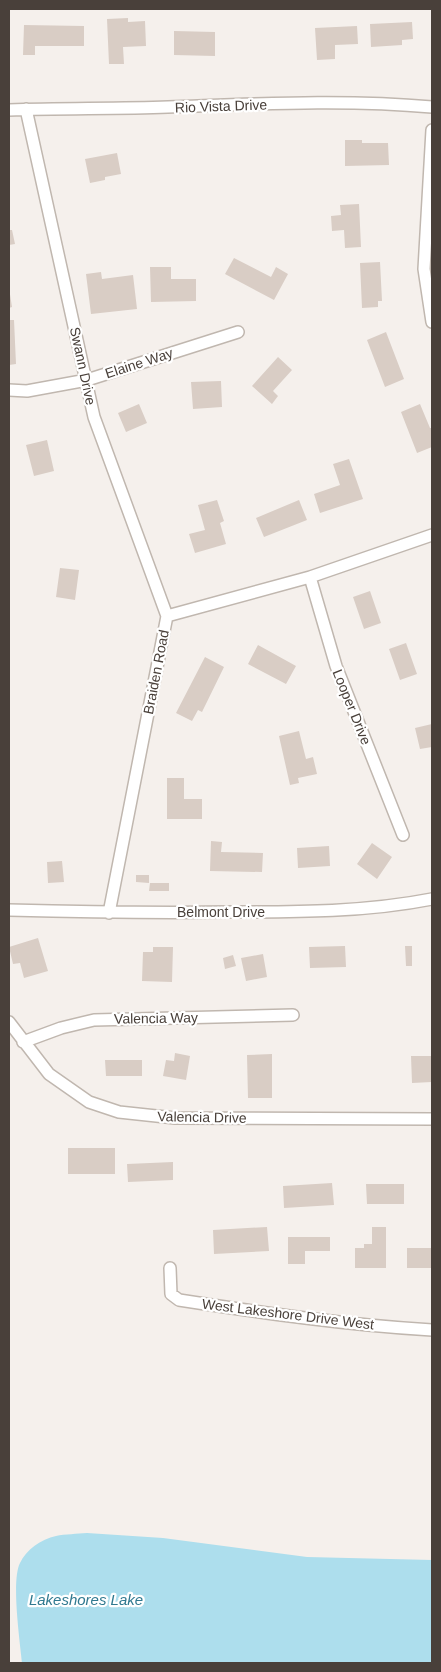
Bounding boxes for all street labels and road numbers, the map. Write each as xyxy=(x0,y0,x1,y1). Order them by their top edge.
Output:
street label: Rio Vista Drive xyxy=(175,96,268,116)
street label: Swann Drive xyxy=(67,326,99,407)
street label: Elaine Way xyxy=(103,345,175,381)
street label: Braiden Road xyxy=(140,628,172,716)
street label: Looper Drive xyxy=(330,667,375,747)
street label: Belmont Drive xyxy=(177,904,265,920)
street label: Valencia Way xyxy=(114,1009,198,1027)
street label: Valencia Drive xyxy=(157,1108,247,1126)
street label: West Lakeshore Drive West xyxy=(201,1296,375,1332)

